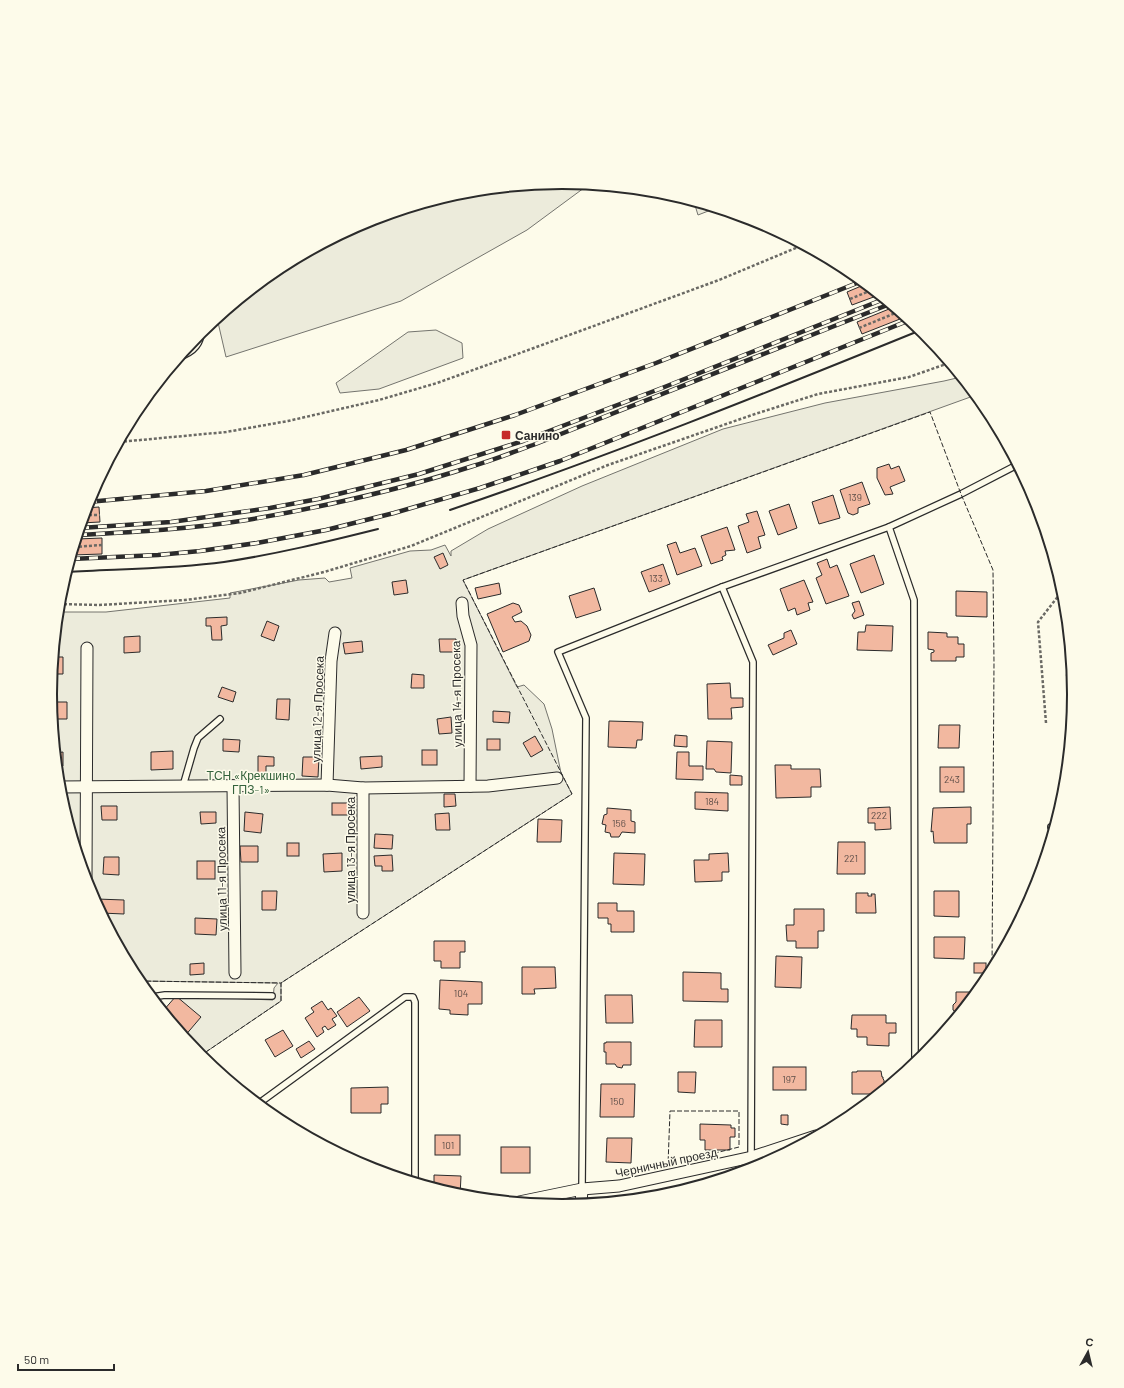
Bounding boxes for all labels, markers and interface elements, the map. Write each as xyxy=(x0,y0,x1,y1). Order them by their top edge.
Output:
place label: Санино xyxy=(515,428,560,442)
marker: Санино xyxy=(500,429,512,441)
house number: 139 xyxy=(848,491,862,503)
house number: 133 xyxy=(649,572,663,584)
street label: улица 14-я Просека xyxy=(448,640,465,747)
street label: улица 12-я Просека xyxy=(308,655,327,762)
park label: ТСН «Крекшино ГПЗ-1» xyxy=(207,768,296,796)
house number: 243 xyxy=(944,773,960,785)
house number: 184 xyxy=(705,795,719,807)
street label: улица 13-я Просека xyxy=(343,797,358,903)
house number: 222 xyxy=(871,809,887,821)
house number: 156 xyxy=(612,817,626,829)
street label: улица 11-я Просека xyxy=(213,826,230,931)
house number: 221 xyxy=(844,852,858,864)
house number: 104 xyxy=(454,987,468,999)
house number: 197 xyxy=(782,1073,796,1085)
house number: 150 xyxy=(610,1095,624,1107)
house number: 101 xyxy=(442,1139,454,1151)
street label: Черничный проезд xyxy=(614,1144,718,1181)
north arrow xyxy=(1068,1332,1108,1372)
text: С xyxy=(1085,1335,1094,1349)
scale bar xyxy=(18,1346,114,1372)
text: 50 m xyxy=(24,1352,49,1366)

